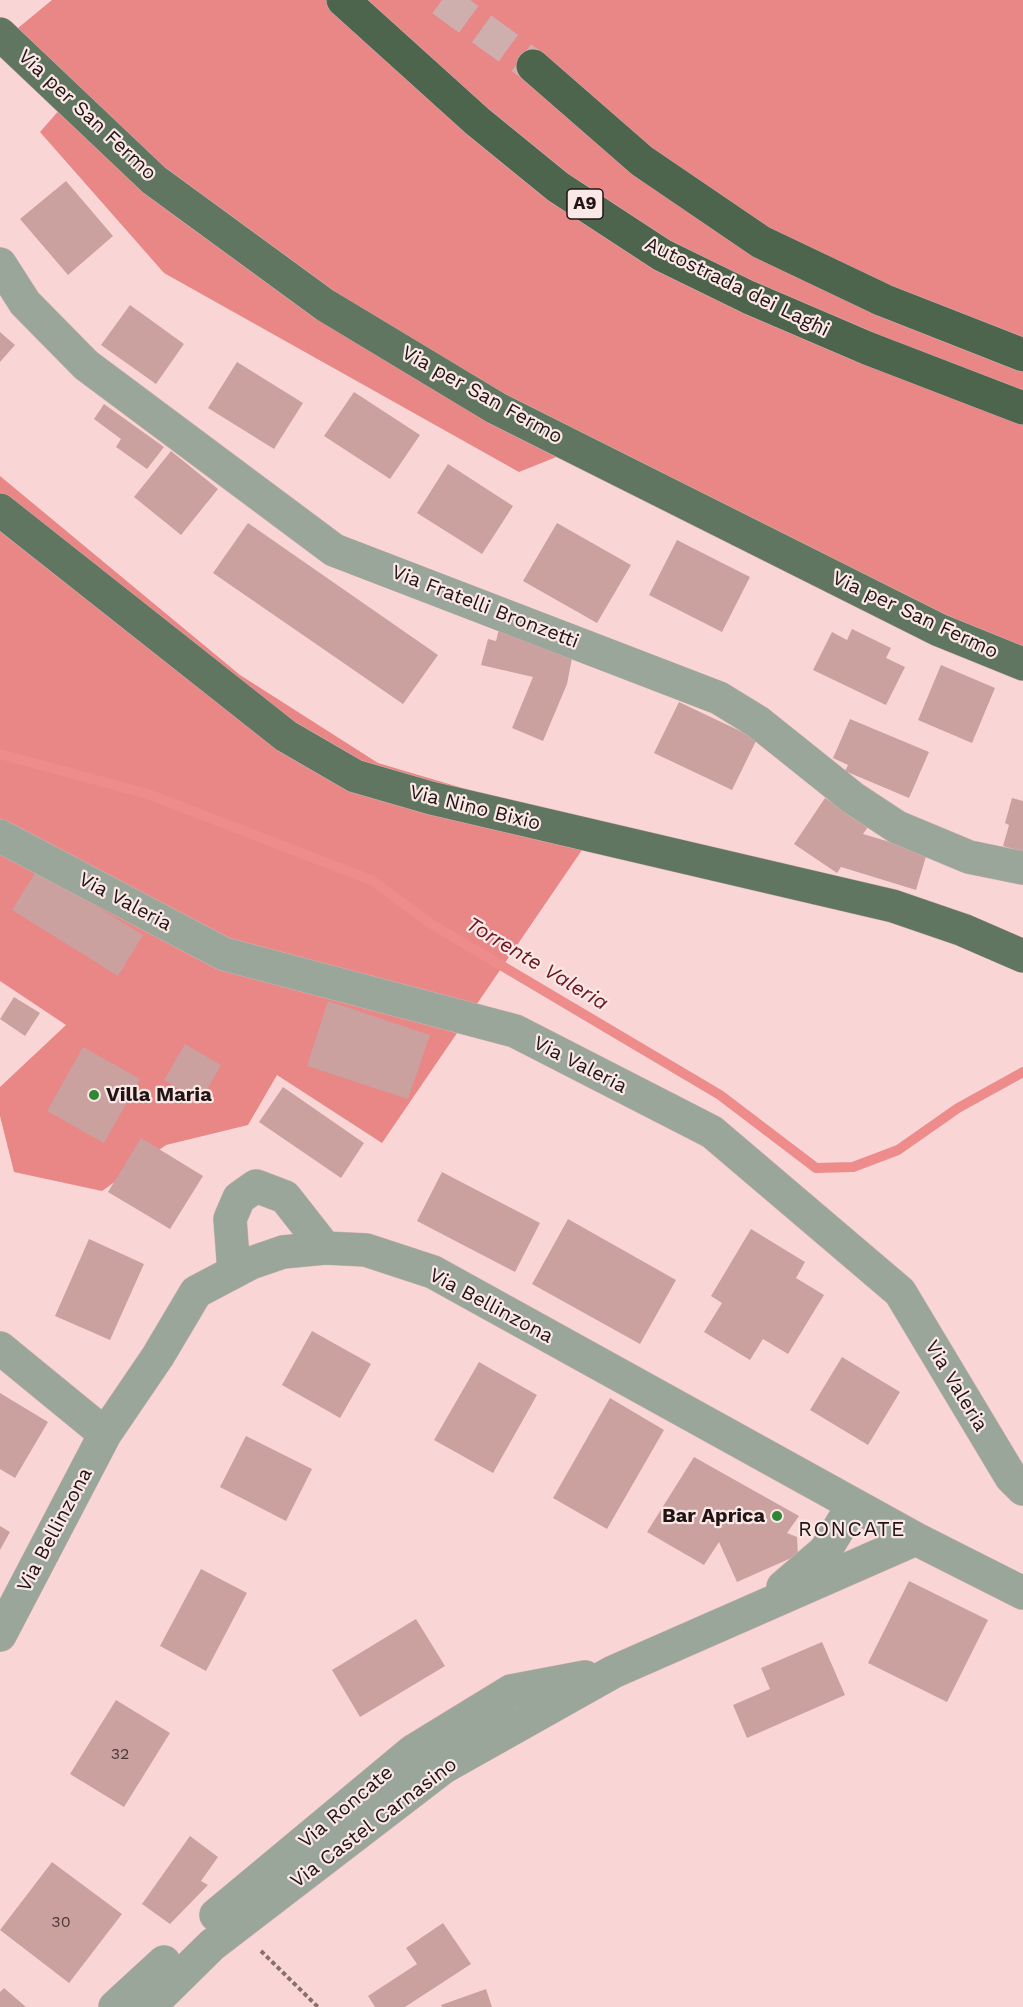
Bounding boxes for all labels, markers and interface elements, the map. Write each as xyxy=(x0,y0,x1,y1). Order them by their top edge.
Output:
street label: Via per San Fermo xyxy=(13,45,161,185)
road number: A9 xyxy=(567,189,603,219)
street label: Autostrada dei Laghi xyxy=(641,232,833,342)
street label: Via per San Fermo xyxy=(397,341,567,449)
street label: Via Fratelli Bronzetti xyxy=(388,560,582,654)
street label: Via per San Fermo xyxy=(828,566,1002,664)
street label: Via Nino Bixio xyxy=(407,780,543,836)
street label: Via Valeria xyxy=(74,867,176,937)
water label: Torrente Valeria xyxy=(462,912,612,1016)
street label: Via Valeria xyxy=(529,1031,631,1099)
place label: Villa Maria xyxy=(106,1083,212,1107)
marker: Villa Maria xyxy=(87,1088,101,1102)
street label: Via Bellinzona xyxy=(425,1263,557,1349)
street label: Via Valeria xyxy=(919,1336,993,1436)
street label: Via Bellinzona xyxy=(12,1464,98,1596)
place label: Bar Aprica xyxy=(662,1504,765,1528)
marker: Bar Aprica xyxy=(770,1509,784,1523)
district label: RONCATE xyxy=(798,1517,906,1543)
house number: 32 xyxy=(111,1744,129,1764)
street label: Via Castel Carnasino xyxy=(286,1753,462,1893)
street label: Via Roncate xyxy=(294,1761,398,1853)
house number: 30 xyxy=(51,1912,71,1932)

